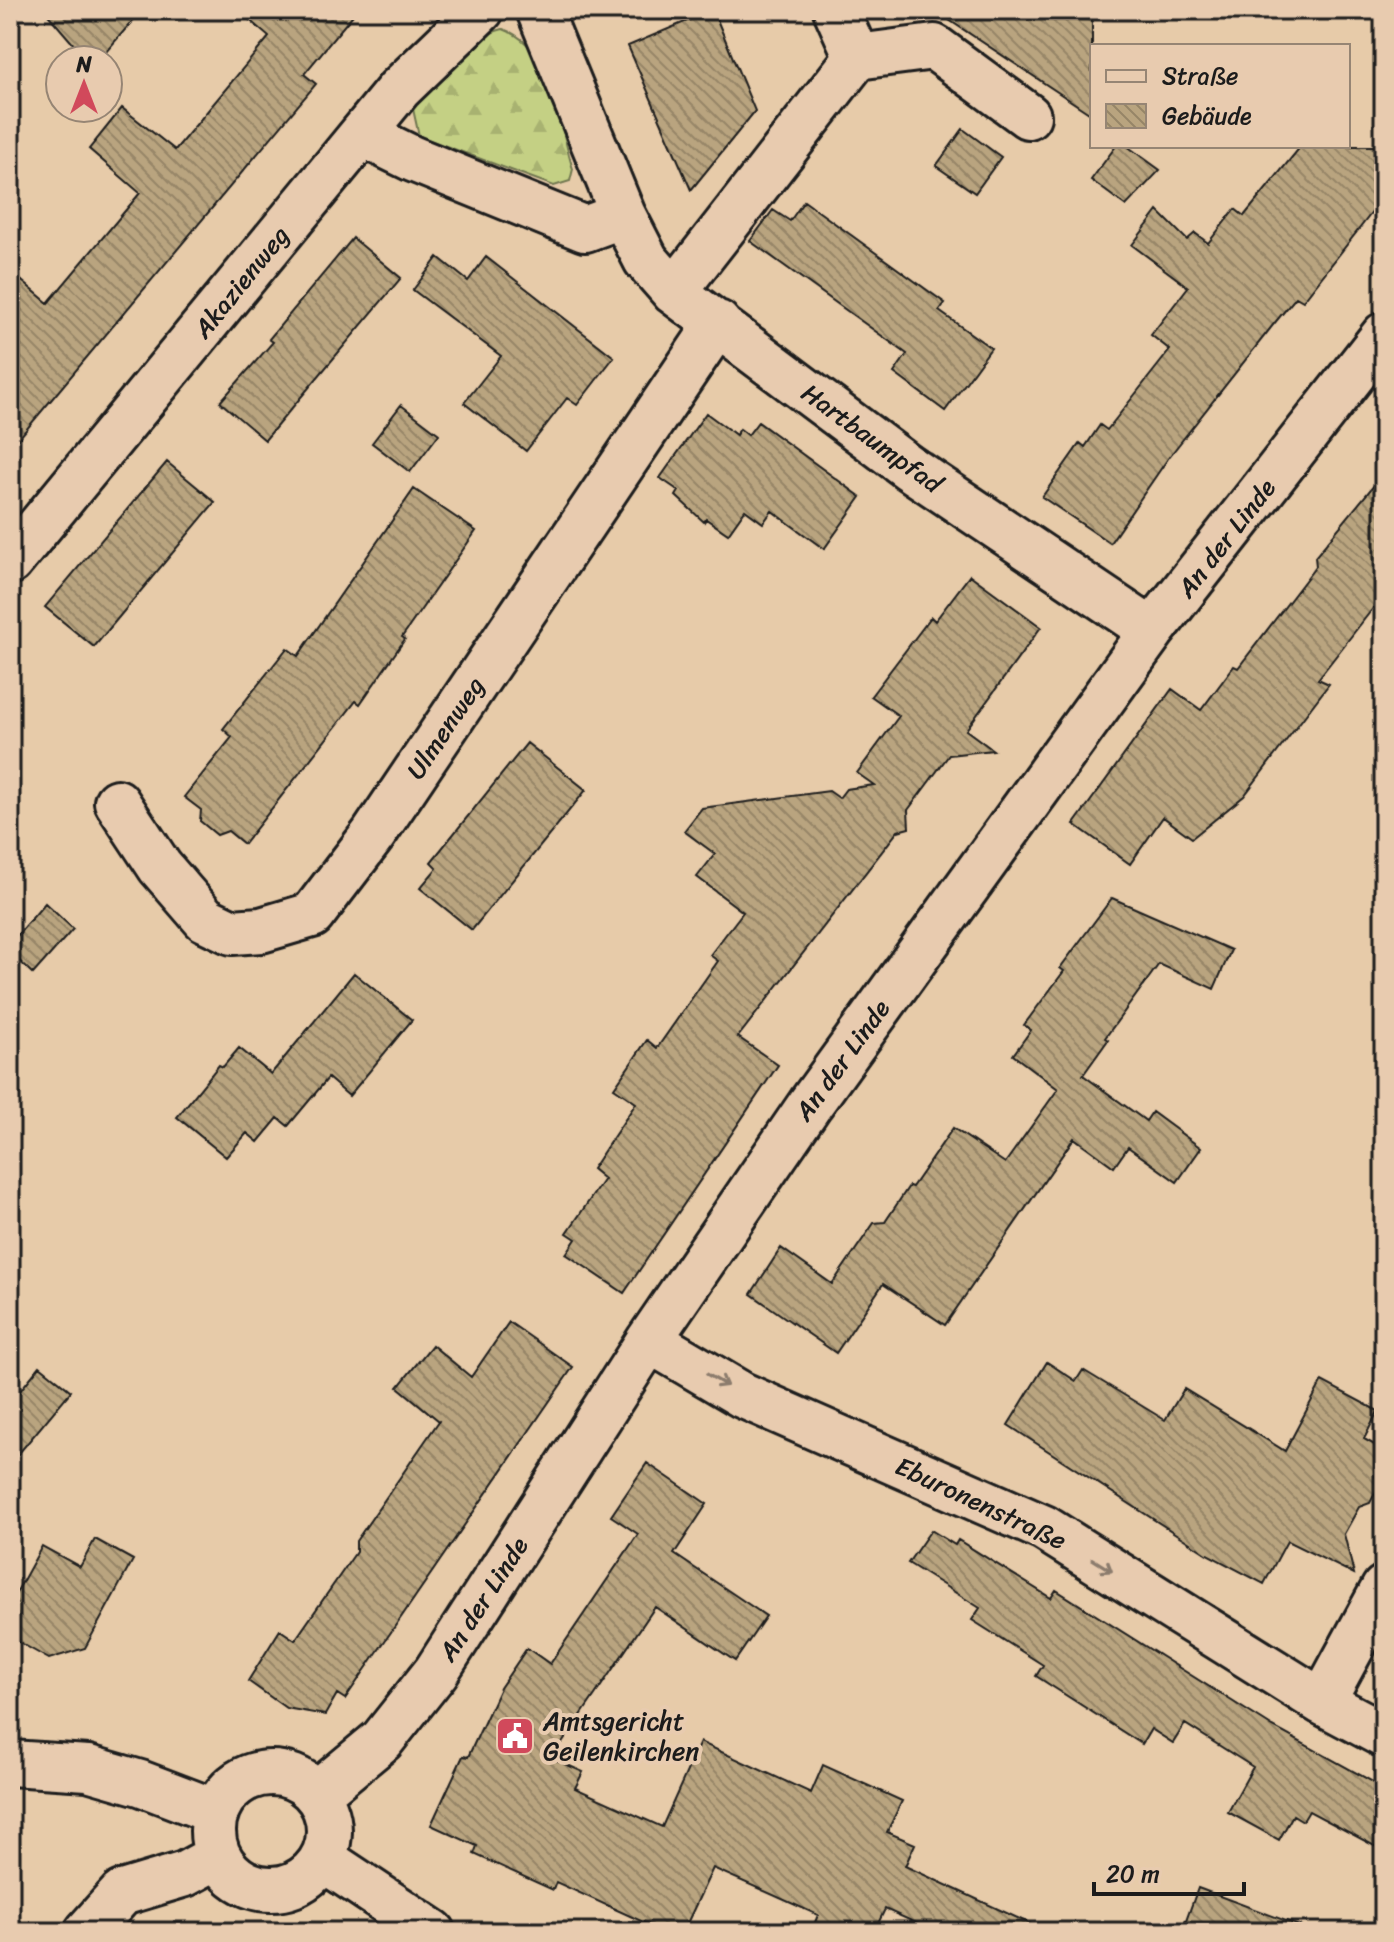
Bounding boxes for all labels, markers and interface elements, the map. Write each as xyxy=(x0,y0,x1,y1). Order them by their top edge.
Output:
north arrow xyxy=(44,44,124,124)
legend xyxy=(1090,44,1350,148)
text: N xyxy=(75,45,92,84)
text: Straße xyxy=(1162,55,1238,97)
text: Gebäude xyxy=(1162,95,1252,137)
street label: Akazienweg xyxy=(180,215,301,350)
street label: Hartbaumpfad xyxy=(791,371,955,507)
street label: An der Linde xyxy=(1164,468,1288,609)
street label: Ulmenweg xyxy=(393,667,497,789)
street label: An der Linde xyxy=(781,989,903,1132)
one-way arrow xyxy=(704,1373,728,1388)
street label: Eburonenstraße xyxy=(888,1443,1074,1563)
street label: An der Linde xyxy=(425,1527,541,1672)
one-way arrow xyxy=(1090,1557,1113,1573)
place label: Amtsgericht Geilenkirchen xyxy=(542,1698,699,1774)
public building icon: Amtsgericht Geilenkirchen xyxy=(494,1715,536,1757)
scale bar xyxy=(1094,1846,1244,1896)
text: 20 m xyxy=(1106,1853,1160,1895)

